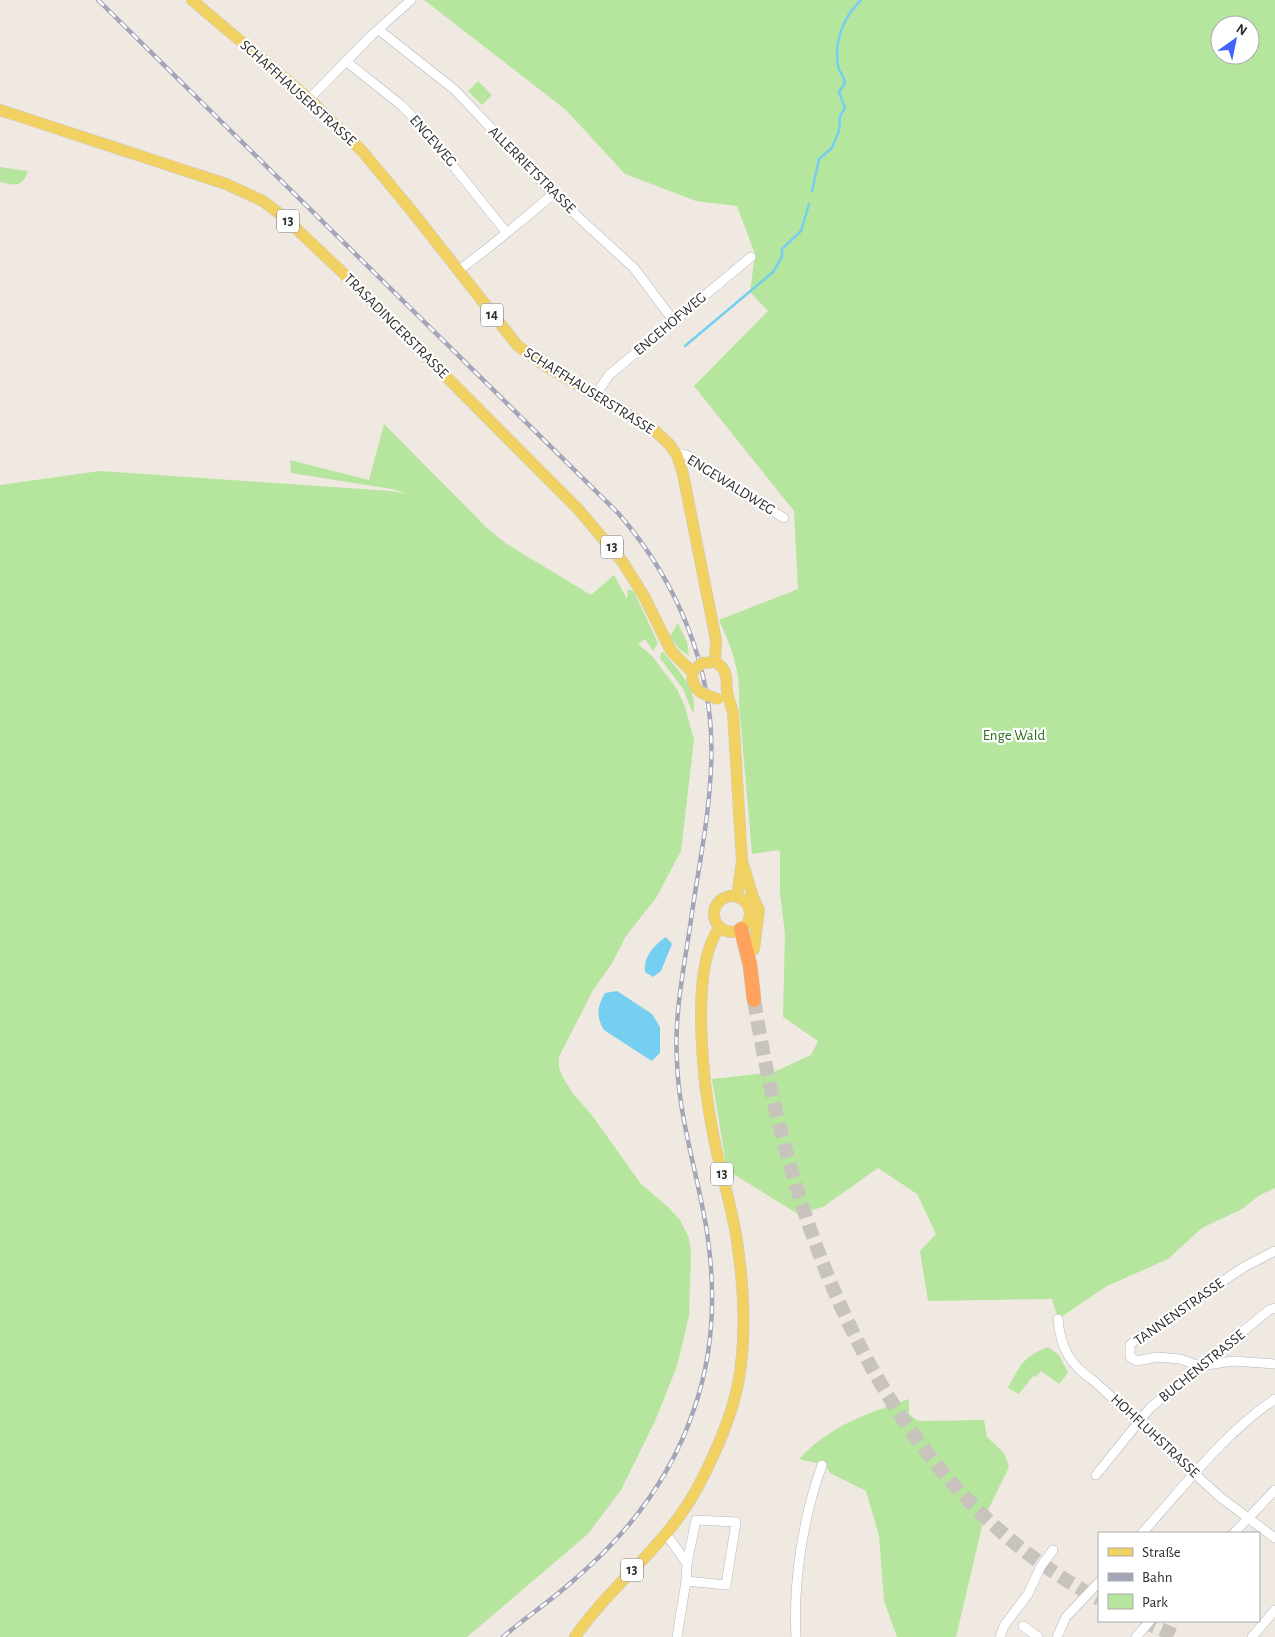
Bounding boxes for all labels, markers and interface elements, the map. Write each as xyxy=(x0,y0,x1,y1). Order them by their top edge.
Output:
north arrow xyxy=(1210,15,1260,65)
text: N xyxy=(1234,21,1249,38)
street label: SCHAFFHAUSERSTRASSE xyxy=(237,37,359,149)
street label: ENGEWEG xyxy=(407,112,459,170)
street label: ALLERRIETSTRASSE xyxy=(486,124,578,216)
road number: 13 xyxy=(277,210,299,232)
street label: TRASADINGERSTRASSE xyxy=(341,271,451,381)
street label: ENGEHOFWEG xyxy=(631,290,709,358)
road number: 14 xyxy=(481,304,503,326)
street label: SCHAFFHAUSERSTRASSE xyxy=(521,345,657,437)
street label: ENGEWALDWEG xyxy=(685,452,777,518)
road number: 13 xyxy=(601,536,623,558)
park label: Enge Wald xyxy=(983,728,1045,743)
road number: 13 xyxy=(711,1162,733,1186)
street label: TANNENSTRASSE xyxy=(1131,1276,1227,1348)
street label: BUCHENSTRASSE xyxy=(1156,1327,1248,1405)
street label: HOHFLUHSTRASSE xyxy=(1108,1391,1202,1481)
legend xyxy=(1098,1532,1260,1622)
text: Straße xyxy=(1142,1545,1181,1560)
road number: 13 xyxy=(621,1558,643,1582)
text: Bahn xyxy=(1142,1570,1172,1585)
text: Park xyxy=(1142,1595,1168,1610)

